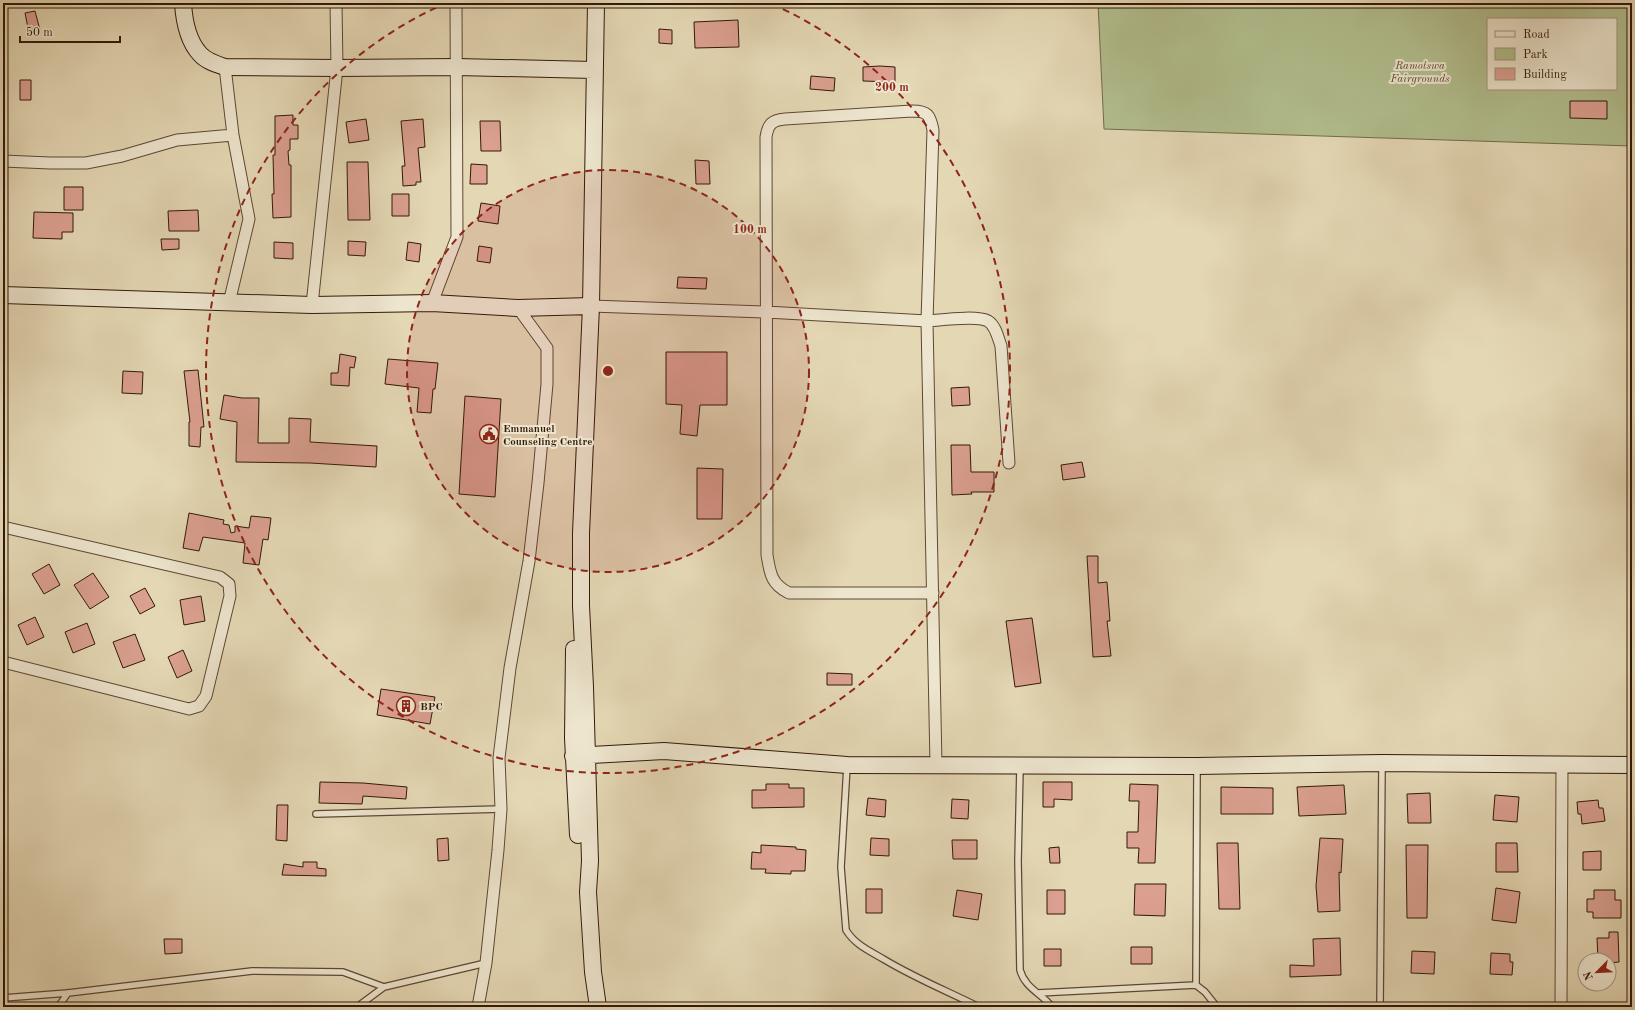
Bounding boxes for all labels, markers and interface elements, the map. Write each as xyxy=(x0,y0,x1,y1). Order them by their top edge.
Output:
scale bar xyxy=(20,18,120,44)
legend xyxy=(1487,18,1617,90)
text: 50 m xyxy=(26,26,53,39)
text: Road xyxy=(1523,29,1550,41)
text: Park xyxy=(1523,49,1548,61)
park label: Ramotswa Fairgrounds xyxy=(1389,61,1450,85)
text: Building xyxy=(1523,69,1567,81)
text: 200 m xyxy=(875,82,909,94)
text: 100 m xyxy=(733,224,767,236)
centre of rings xyxy=(601,364,615,378)
public building icon: Emmanuel Counseling Centre xyxy=(478,423,500,445)
place label: Emmanuel Counseling Centre xyxy=(503,424,592,448)
building icon: BPC xyxy=(395,695,417,717)
place label: BPC xyxy=(420,702,443,713)
north arrow xyxy=(1577,952,1617,992)
text: N xyxy=(1582,969,1596,982)

